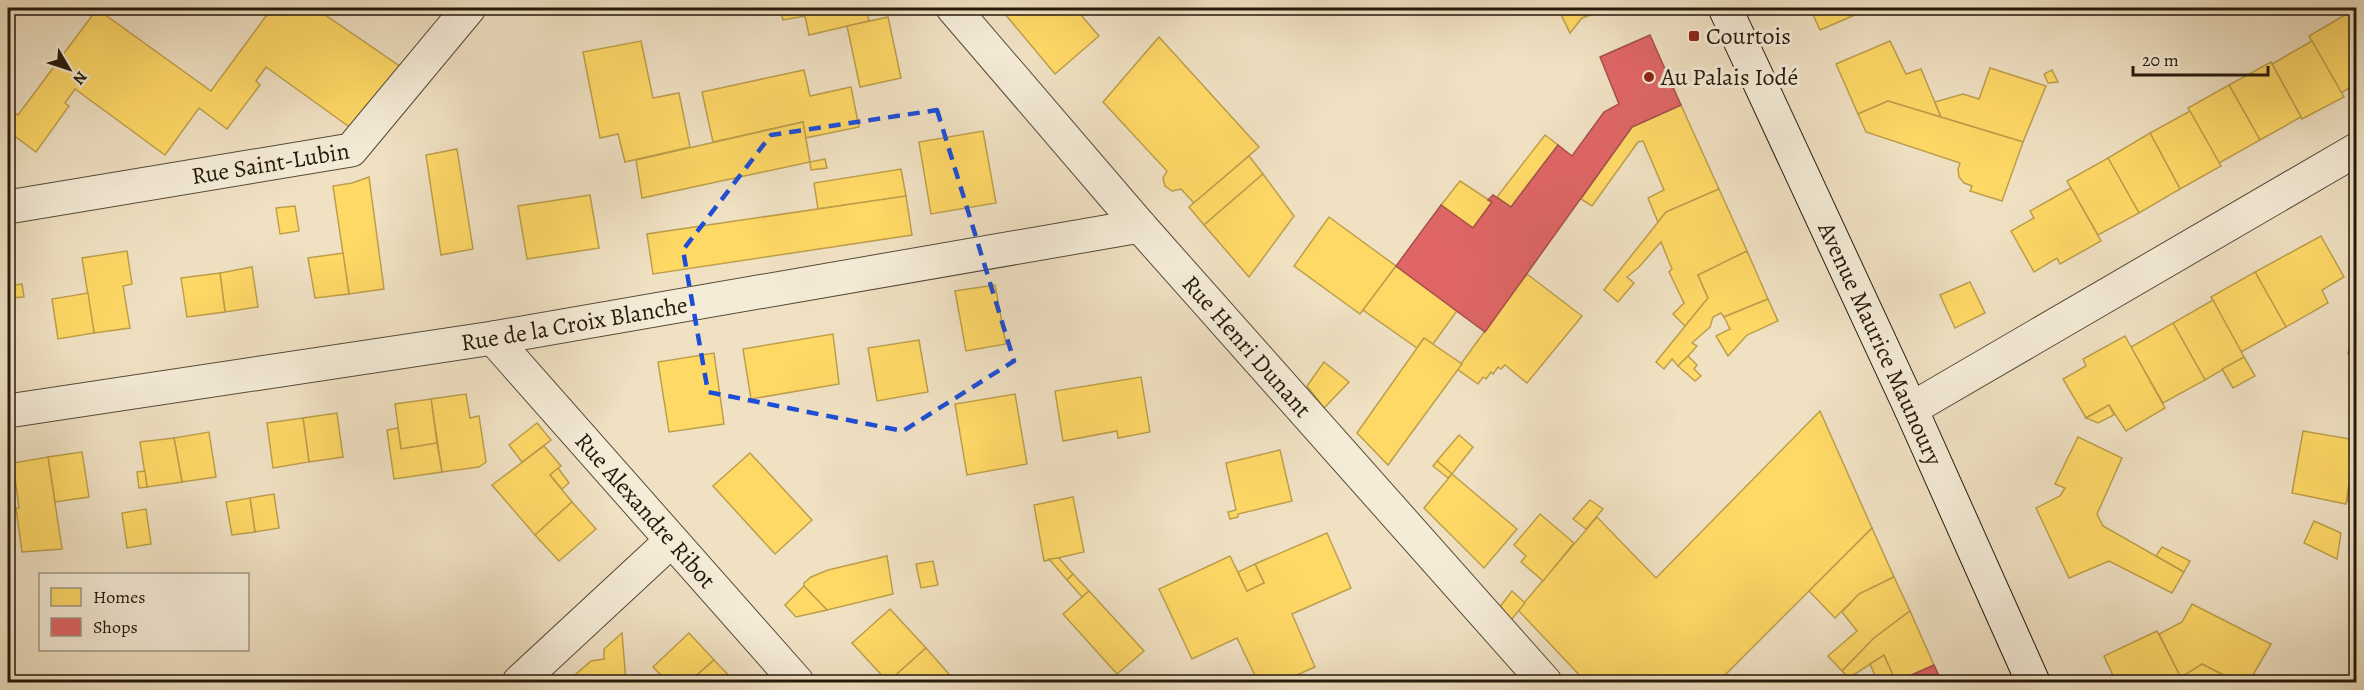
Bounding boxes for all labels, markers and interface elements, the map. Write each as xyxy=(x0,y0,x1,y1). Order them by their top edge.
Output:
place label: Courtois xyxy=(1706,20,1791,52)
marker: Courtois xyxy=(1687,29,1701,43)
north arrow xyxy=(39,39,99,99)
scale bar xyxy=(2133,39,2268,77)
text: 20 m xyxy=(2142,48,2179,72)
place label: Au Palais Iodé xyxy=(1660,61,1798,93)
text: N xyxy=(67,66,92,90)
marker: Au Palais Iodé xyxy=(1642,70,1656,84)
street label: Rue Saint-Lubin xyxy=(189,135,352,192)
street label: Avenue Maurice Maunoury xyxy=(1810,216,1950,471)
street label: Rue Henri Dunant xyxy=(1175,268,1319,424)
street label: Rue de la Croix Blanche xyxy=(459,289,690,359)
street label: Rue Alexandre Ribot xyxy=(568,426,723,595)
legend xyxy=(39,573,249,651)
text: Homes xyxy=(93,585,145,609)
text: Shops xyxy=(93,615,138,639)

